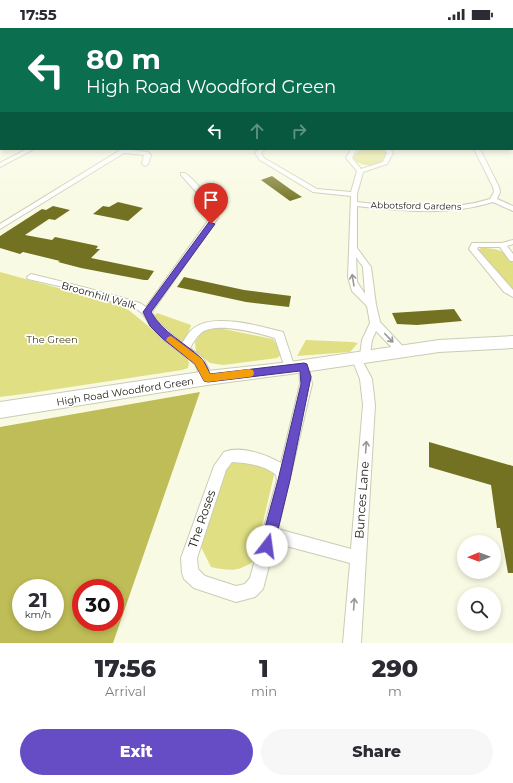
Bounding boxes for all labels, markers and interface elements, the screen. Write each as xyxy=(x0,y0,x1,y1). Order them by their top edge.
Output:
text: 17:55 xyxy=(20,5,57,24)
text: 80 m xyxy=(86,42,161,76)
icon: left xyxy=(20,44,72,96)
text: High Road Woodford Green xyxy=(86,76,336,98)
icon: left xyxy=(204,120,226,142)
icon: ahead xyxy=(246,120,268,142)
icon: right xyxy=(288,120,310,142)
pin xyxy=(194,183,228,224)
icon: arrive xyxy=(200,189,222,211)
street label: Abbotsford Gardens xyxy=(371,199,462,212)
one-way arrow xyxy=(349,273,357,286)
street label: Broomhill Walk xyxy=(60,279,138,312)
one-way arrow xyxy=(384,332,393,342)
park label: The Green xyxy=(26,333,78,346)
street label: High Road Woodford Green xyxy=(55,374,195,409)
one-way arrow xyxy=(363,441,370,454)
street label: Bunces Lane xyxy=(351,461,372,539)
street label: The Roses xyxy=(185,488,219,550)
position arrow xyxy=(246,525,288,567)
north arrow xyxy=(457,535,501,579)
map controls xyxy=(457,535,501,631)
speed limit sign: 30 xyxy=(72,579,124,631)
button: search xyxy=(457,587,501,631)
text: 21 xyxy=(28,588,48,612)
one-way arrow xyxy=(351,598,358,611)
text: km/h xyxy=(25,608,51,621)
text: 17:56 xyxy=(95,654,156,683)
text: 1 xyxy=(259,654,269,683)
text: 290 xyxy=(372,654,418,683)
text: Arrival xyxy=(105,683,146,699)
text: min xyxy=(251,683,277,699)
text: m xyxy=(388,683,402,699)
button: Exit xyxy=(20,729,253,775)
button: Share xyxy=(261,729,493,775)

